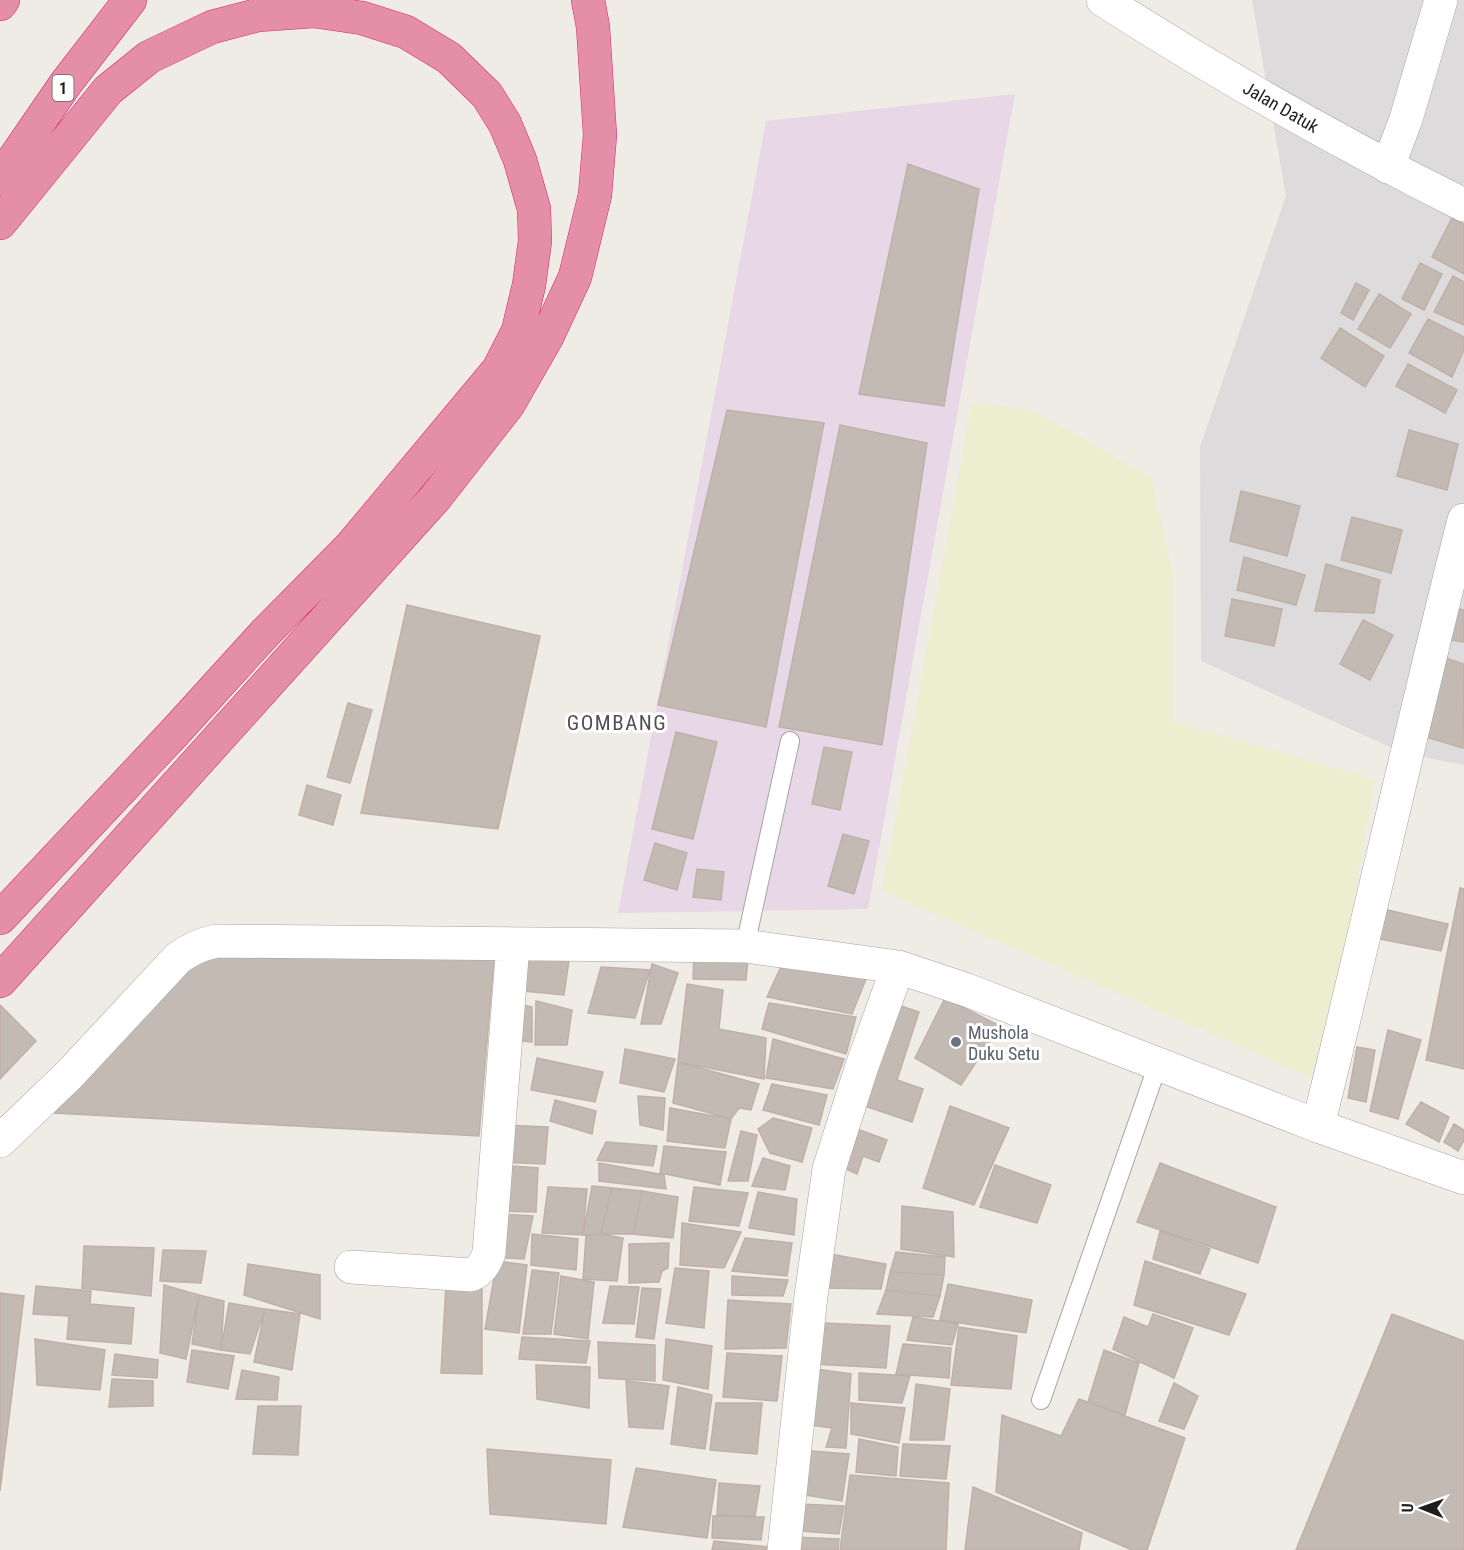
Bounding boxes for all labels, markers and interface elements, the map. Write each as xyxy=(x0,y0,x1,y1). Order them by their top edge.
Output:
road number: 1 xyxy=(52,75,74,101)
street label: Jalan Datuk xyxy=(1239,77,1323,137)
district label: GOMBANG xyxy=(567,711,667,735)
place label: Mushola Duku Setu xyxy=(968,1022,1040,1064)
marker: Mushola Duku Setu xyxy=(949,1035,963,1049)
north arrow xyxy=(1392,1478,1452,1538)
text: U xyxy=(1398,1503,1417,1512)

